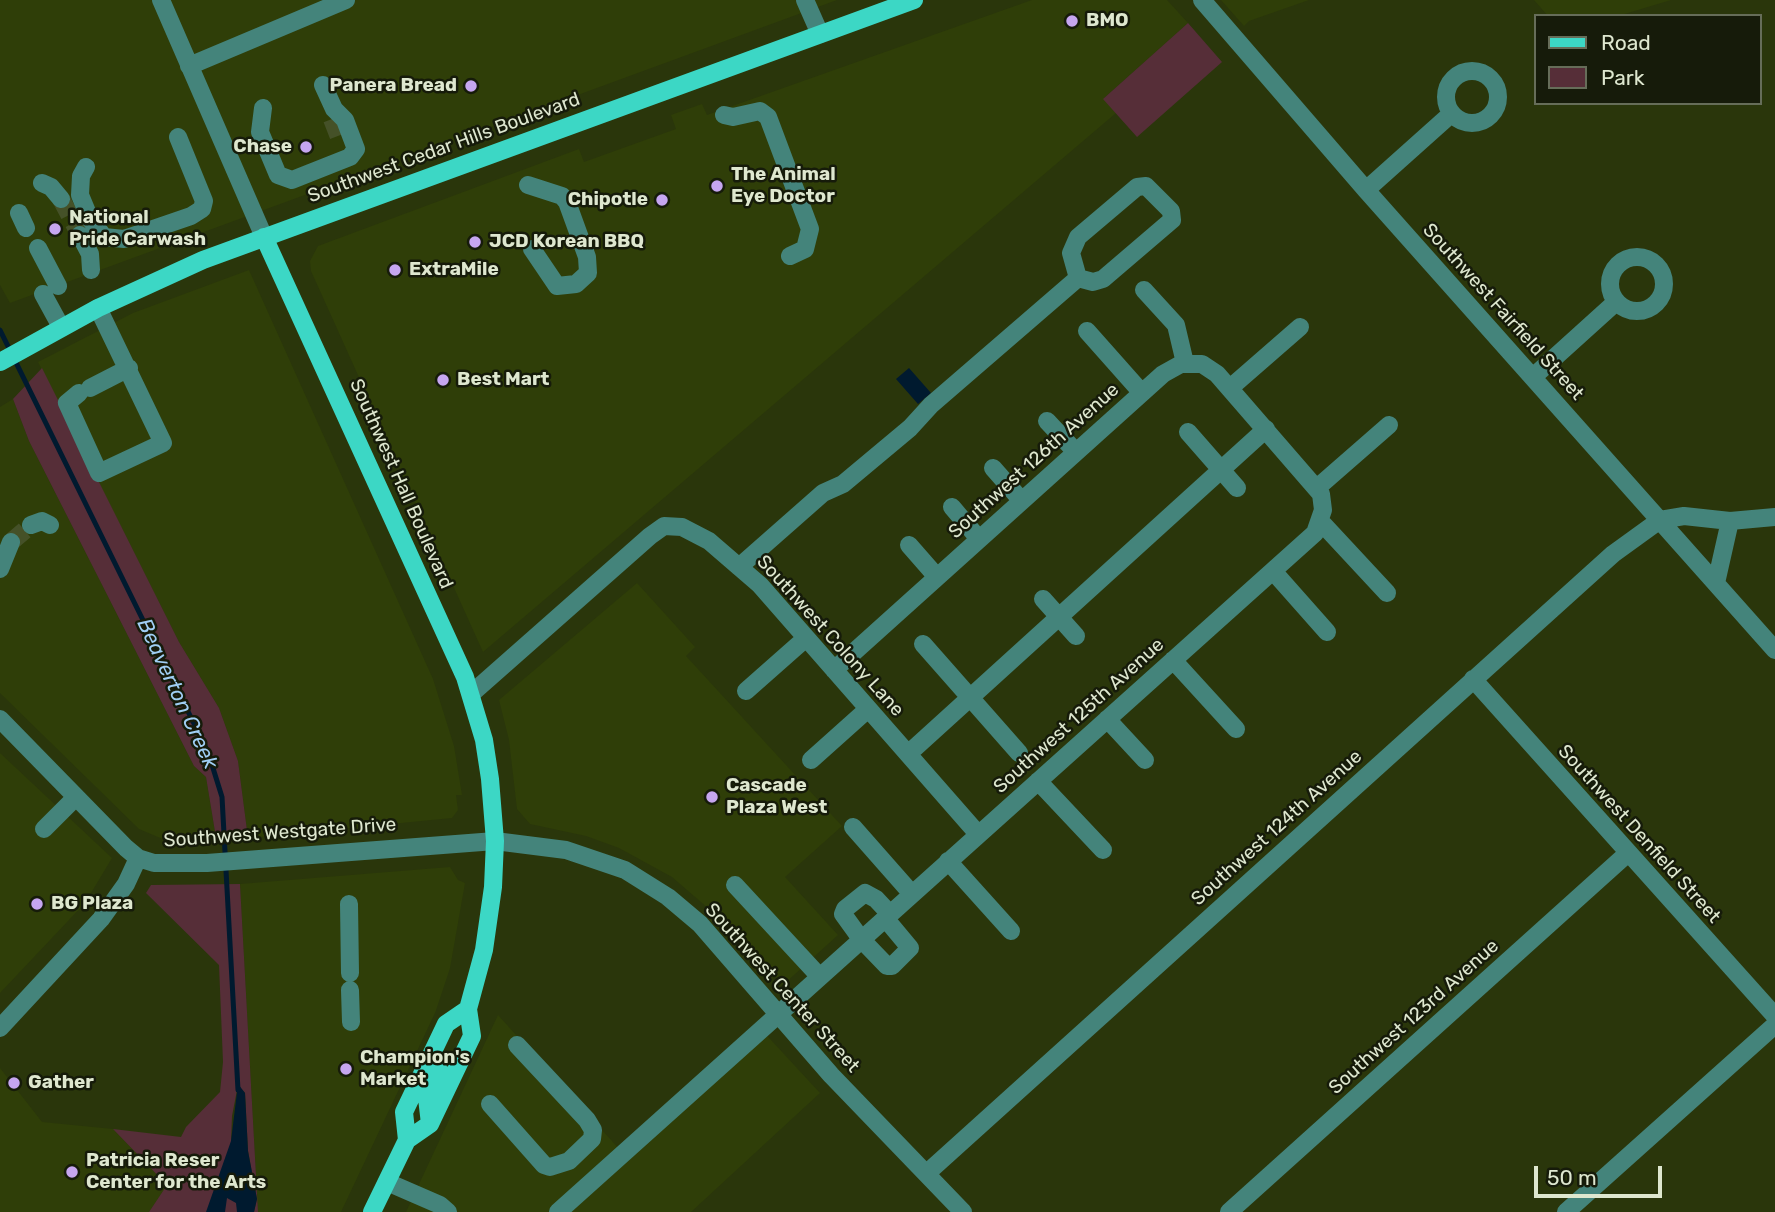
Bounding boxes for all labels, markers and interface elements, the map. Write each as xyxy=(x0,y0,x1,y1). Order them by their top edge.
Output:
place label: BMO xyxy=(1086,10,1129,32)
marker: BMO xyxy=(1064,13,1080,29)
legend xyxy=(1534,14,1761,105)
text: Road xyxy=(1601,30,1651,55)
text: Park xyxy=(1601,65,1645,90)
place label: Panera Bread xyxy=(330,75,457,97)
marker: Panera Bread xyxy=(463,78,479,94)
street label: Southwest Cedar Hills Boulevard xyxy=(305,88,583,208)
place label: Chase xyxy=(233,136,292,158)
marker: Chase xyxy=(298,139,314,155)
place label: The Animal Eye Doctor xyxy=(731,164,836,208)
marker: The Animal Eye Doctor xyxy=(709,178,725,194)
place label: Chipotle xyxy=(568,189,648,211)
marker: Chipotle xyxy=(654,192,670,208)
place label: National Pride Carwash xyxy=(69,207,206,251)
street label: Southwest Fairfield Street xyxy=(1418,219,1588,405)
marker: National Pride Carwash xyxy=(47,221,63,237)
place label: JCD Korean BBQ xyxy=(489,231,644,253)
marker: JCD Korean BBQ xyxy=(467,234,483,250)
place label: ExtraMile xyxy=(409,259,499,281)
marker: ExtraMile xyxy=(387,262,403,278)
place label: Best Mart xyxy=(457,369,549,391)
marker: Best Mart xyxy=(435,372,451,388)
street label: Southwest Hall Boulevard xyxy=(344,376,458,592)
street label: Southwest 126th Avenue xyxy=(944,378,1124,544)
street label: Southwest Colony Lane xyxy=(752,551,908,721)
water label: Beaverton Creek xyxy=(131,615,223,773)
street label: Southwest 125th Avenue xyxy=(989,634,1169,798)
street label: Southwest Denfield Street xyxy=(1553,740,1725,928)
street label: Southwest 124th Avenue xyxy=(1187,745,1367,911)
place label: Cascade Plaza West xyxy=(726,775,827,819)
marker: Cascade Plaza West xyxy=(704,789,720,805)
street label: Southwest Westgate Drive xyxy=(163,813,397,853)
place label: BG Plaza xyxy=(51,893,133,915)
marker: BG Plaza xyxy=(29,896,45,912)
street label: Southwest Center Street xyxy=(700,899,864,1077)
street label: Southwest 123rd Avenue xyxy=(1324,935,1504,1099)
place label: Champion's Market xyxy=(360,1047,470,1091)
marker: Champion's Market xyxy=(338,1061,354,1077)
place label: Gather xyxy=(28,1072,94,1094)
marker: Gather xyxy=(6,1075,22,1091)
place label: Patricia Reser Center for the Arts xyxy=(86,1150,266,1194)
scale bar xyxy=(1537,1152,1665,1196)
marker: Patricia Reser Center for the Arts xyxy=(64,1164,80,1180)
text: 50 m xyxy=(1547,1165,1597,1190)

